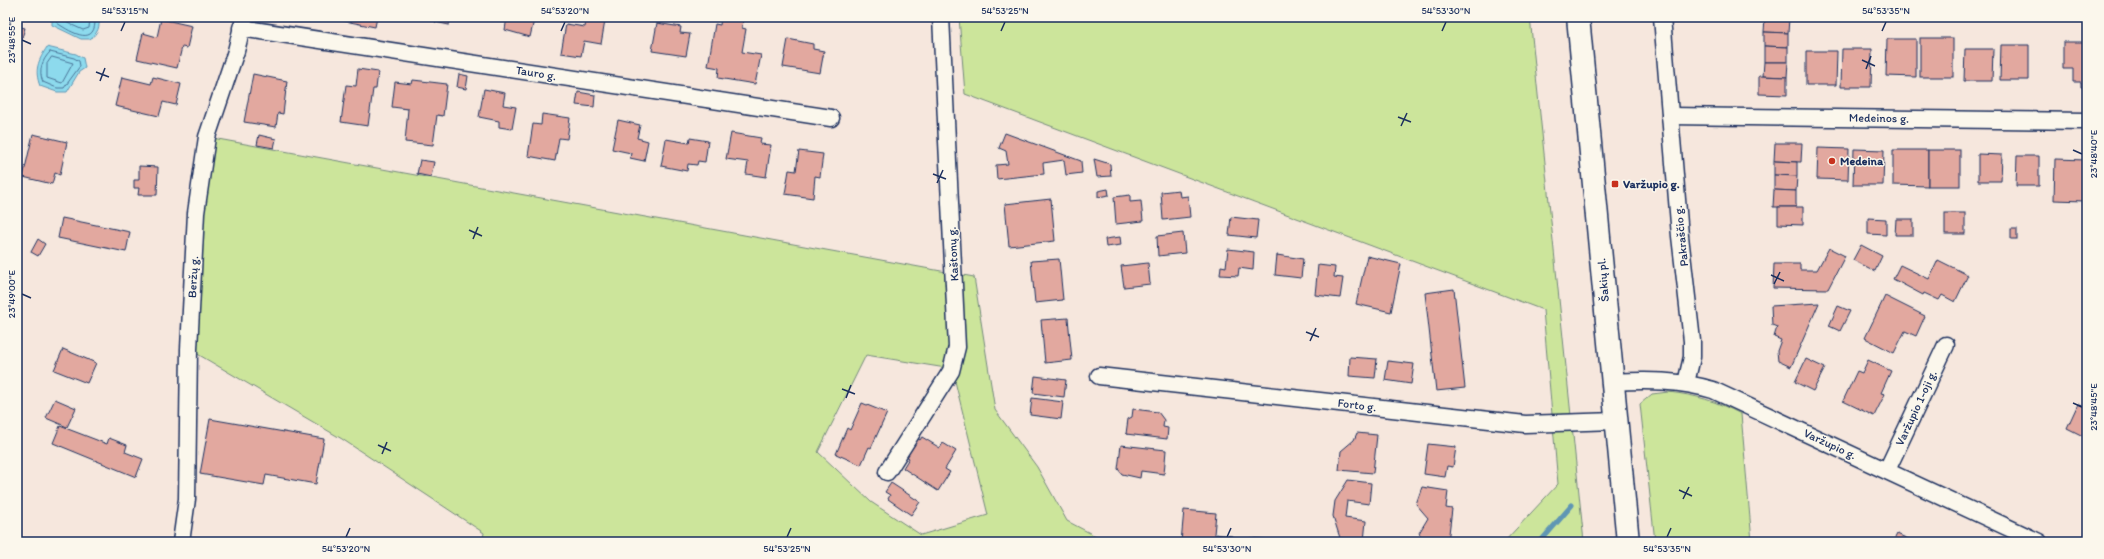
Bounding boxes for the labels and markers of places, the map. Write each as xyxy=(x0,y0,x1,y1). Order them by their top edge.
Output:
place label: Medeina xyxy=(1840,154,1884,168)
marker: Medeina xyxy=(1827,156,1837,166)
place label: Varžupio g. xyxy=(1623,177,1680,192)
marker: Varžupio g. xyxy=(1610,179,1620,189)

